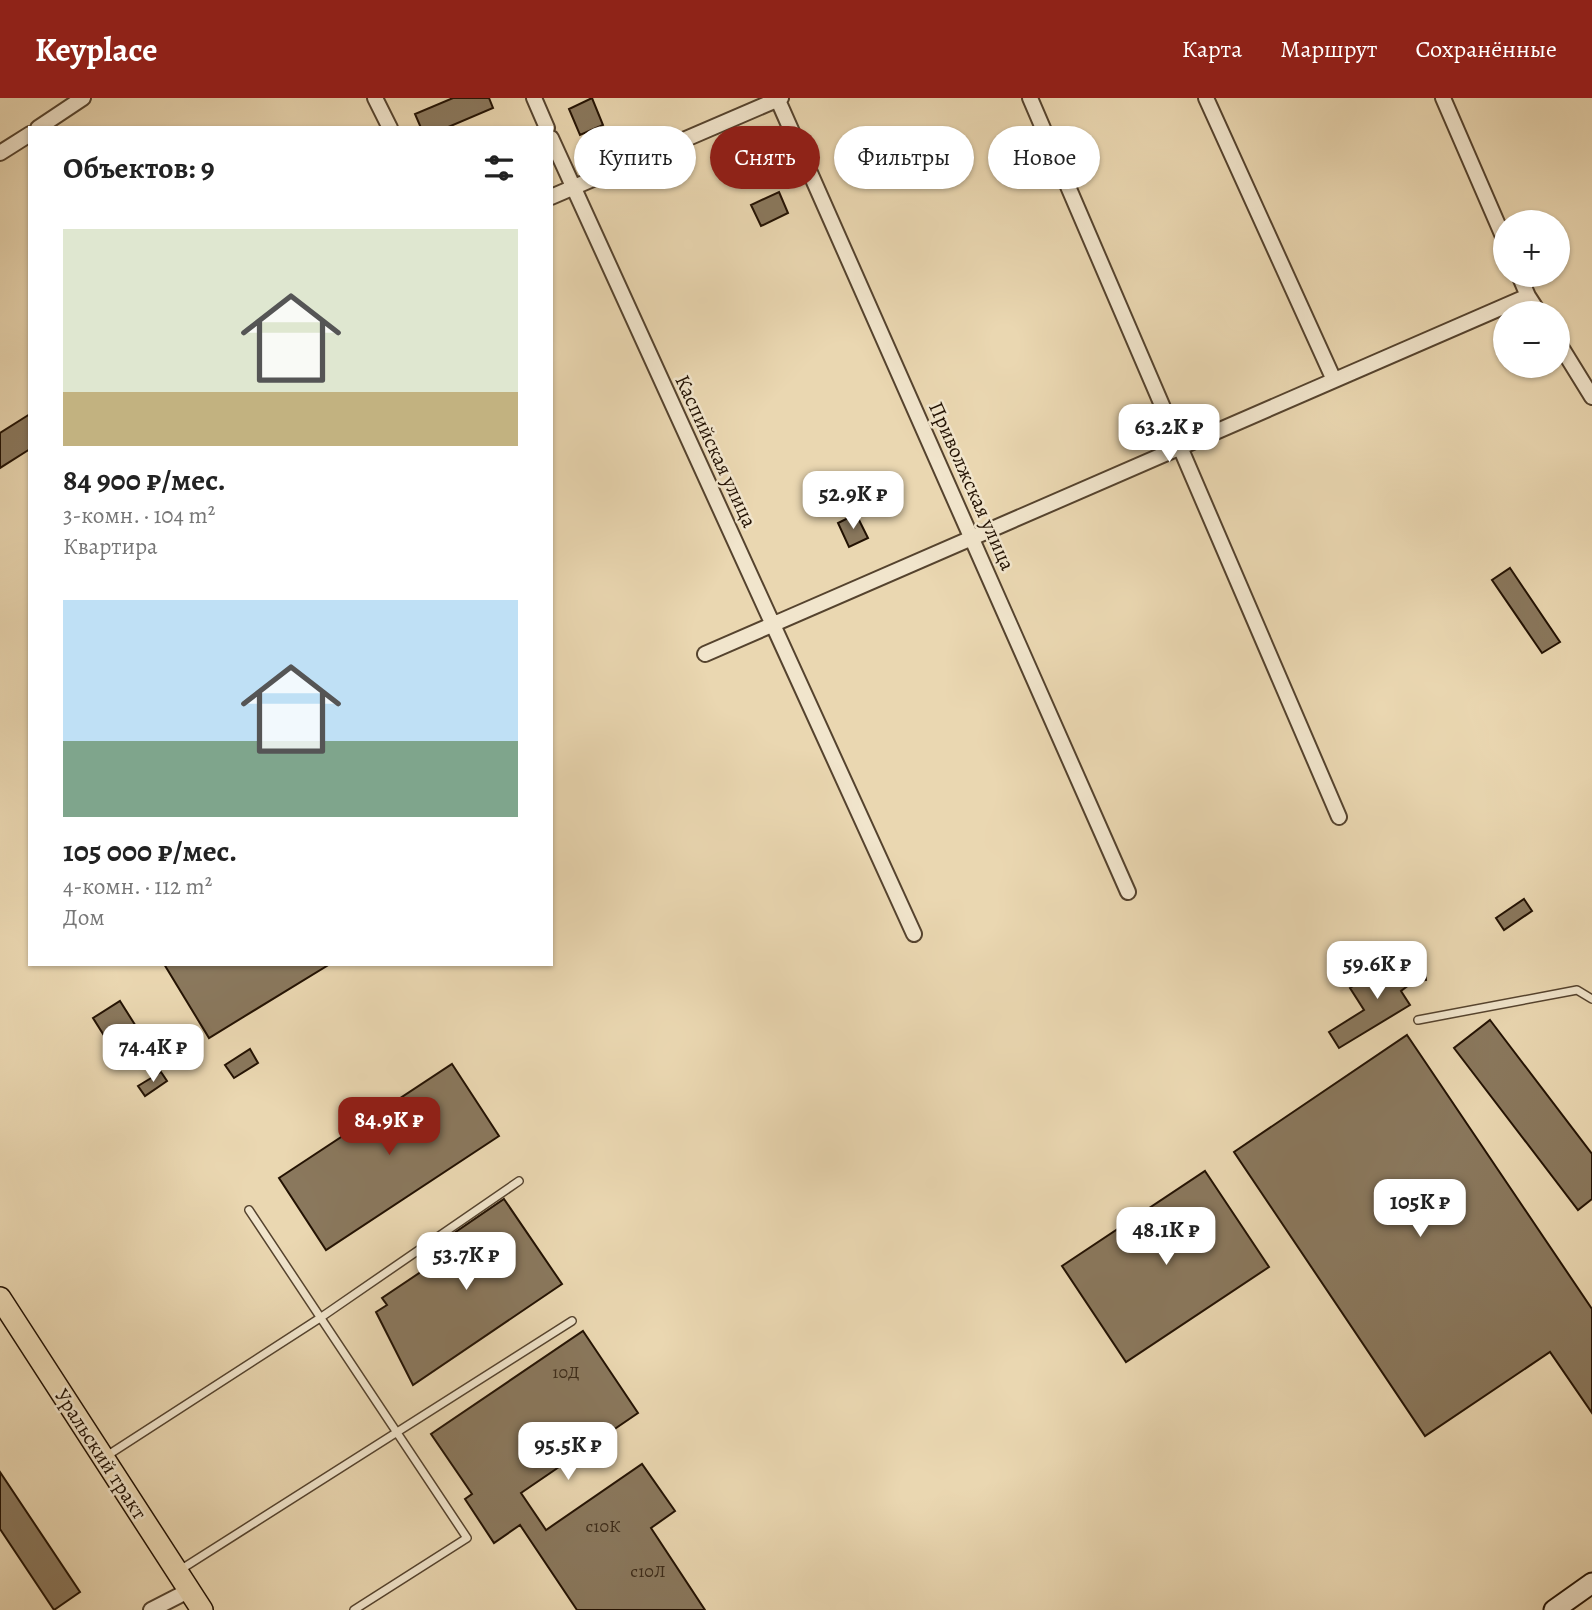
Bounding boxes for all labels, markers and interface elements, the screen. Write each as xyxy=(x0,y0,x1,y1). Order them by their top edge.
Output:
text: Keyplace xyxy=(35,27,157,72)
text: Карта xyxy=(1182,33,1242,65)
text: Маршрут xyxy=(1280,33,1378,65)
text: Сохранённые xyxy=(1416,33,1557,65)
chip: Купить xyxy=(574,126,696,189)
chip: Снять xyxy=(710,126,820,189)
chip: Фильтры xyxy=(834,126,974,189)
chip: Новое xyxy=(988,126,1100,189)
text: Объектов: 9 xyxy=(63,148,215,188)
icon: filters xyxy=(480,149,518,187)
map controls xyxy=(1493,210,1570,378)
button: + xyxy=(1493,210,1570,287)
icon: home xyxy=(228,275,354,401)
button: − xyxy=(1493,301,1570,378)
street label: Каспийская улица xyxy=(668,370,764,532)
street label: Приволжская улица xyxy=(922,397,1022,575)
pin: 63.2K ₽ xyxy=(1104,404,1234,464)
text: 63.2K ₽ xyxy=(1135,411,1203,442)
text: 84 900 ₽/мес. xyxy=(63,460,226,500)
pin: 52.9K ₽ xyxy=(788,472,918,531)
text: 52.9K ₽ xyxy=(819,478,887,509)
text: 3-комн. · 104 m² xyxy=(63,500,215,531)
text: Квартира xyxy=(63,531,158,562)
icon: home xyxy=(228,646,354,772)
text: 105 000 ₽/мес. xyxy=(63,831,237,871)
text: 4-комн. · 112 m² xyxy=(63,871,212,902)
text: Дом xyxy=(63,902,105,933)
pin: 59.6K ₽ xyxy=(1312,942,1442,1001)
text: 59.6K ₽ xyxy=(1343,948,1411,979)
pin: 74.4K ₽ xyxy=(88,1024,218,1084)
text: 74.4K ₽ xyxy=(119,1031,187,1062)
pin: 84.9K ₽ xyxy=(324,1098,454,1157)
text: 84.9K ₽ xyxy=(354,1104,424,1135)
pin: 105K ₽ xyxy=(1363,1180,1477,1239)
text: 105K ₽ xyxy=(1390,1186,1450,1217)
pin: 48.1K ₽ xyxy=(1101,1208,1231,1267)
text: 48.1K ₽ xyxy=(1132,1214,1200,1245)
pin: 53.7K ₽ xyxy=(401,1232,531,1292)
text: 53.7K ₽ xyxy=(433,1239,499,1270)
house number: 10Д xyxy=(552,1360,580,1384)
street label: Уральский тракт xyxy=(48,1383,154,1525)
pin: 95.5K ₽ xyxy=(503,1422,633,1482)
text: 95.5K ₽ xyxy=(534,1429,602,1460)
house number: с10К xyxy=(585,1514,621,1538)
house number: с10Л xyxy=(630,1559,666,1583)

